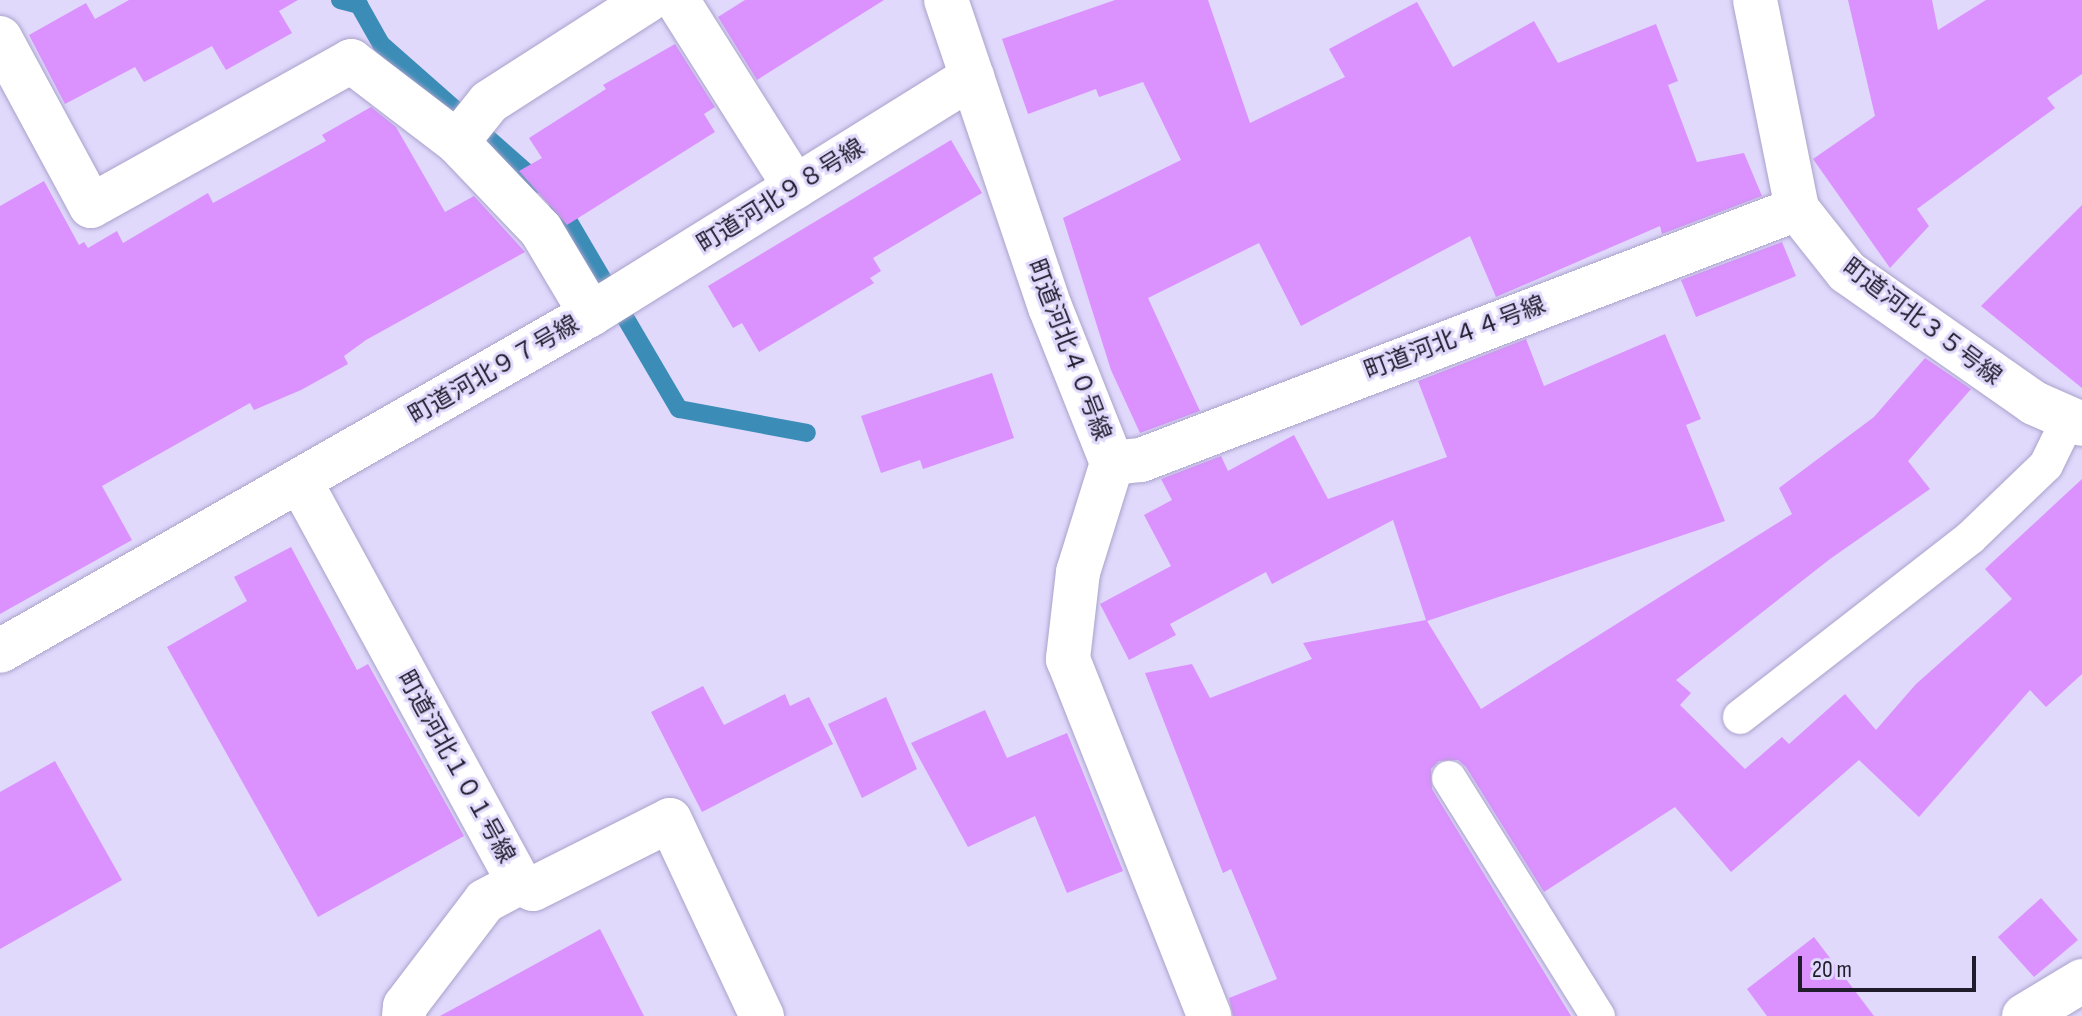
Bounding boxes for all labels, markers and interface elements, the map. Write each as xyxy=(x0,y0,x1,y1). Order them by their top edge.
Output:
street label: 町道河北９８号線 xyxy=(692,133,870,259)
street label: 町道河北３５号線 xyxy=(1837,253,2007,391)
street label: 町道河北４０号線 xyxy=(1021,255,1117,445)
street label: 町道河北４４号線 xyxy=(1360,290,1550,386)
street label: 町道河北９７号線 xyxy=(404,310,584,430)
street label: 町道河北１０１号線 xyxy=(391,666,521,868)
scale bar xyxy=(1802,940,1980,990)
text: 20 m xyxy=(1812,955,1852,984)

